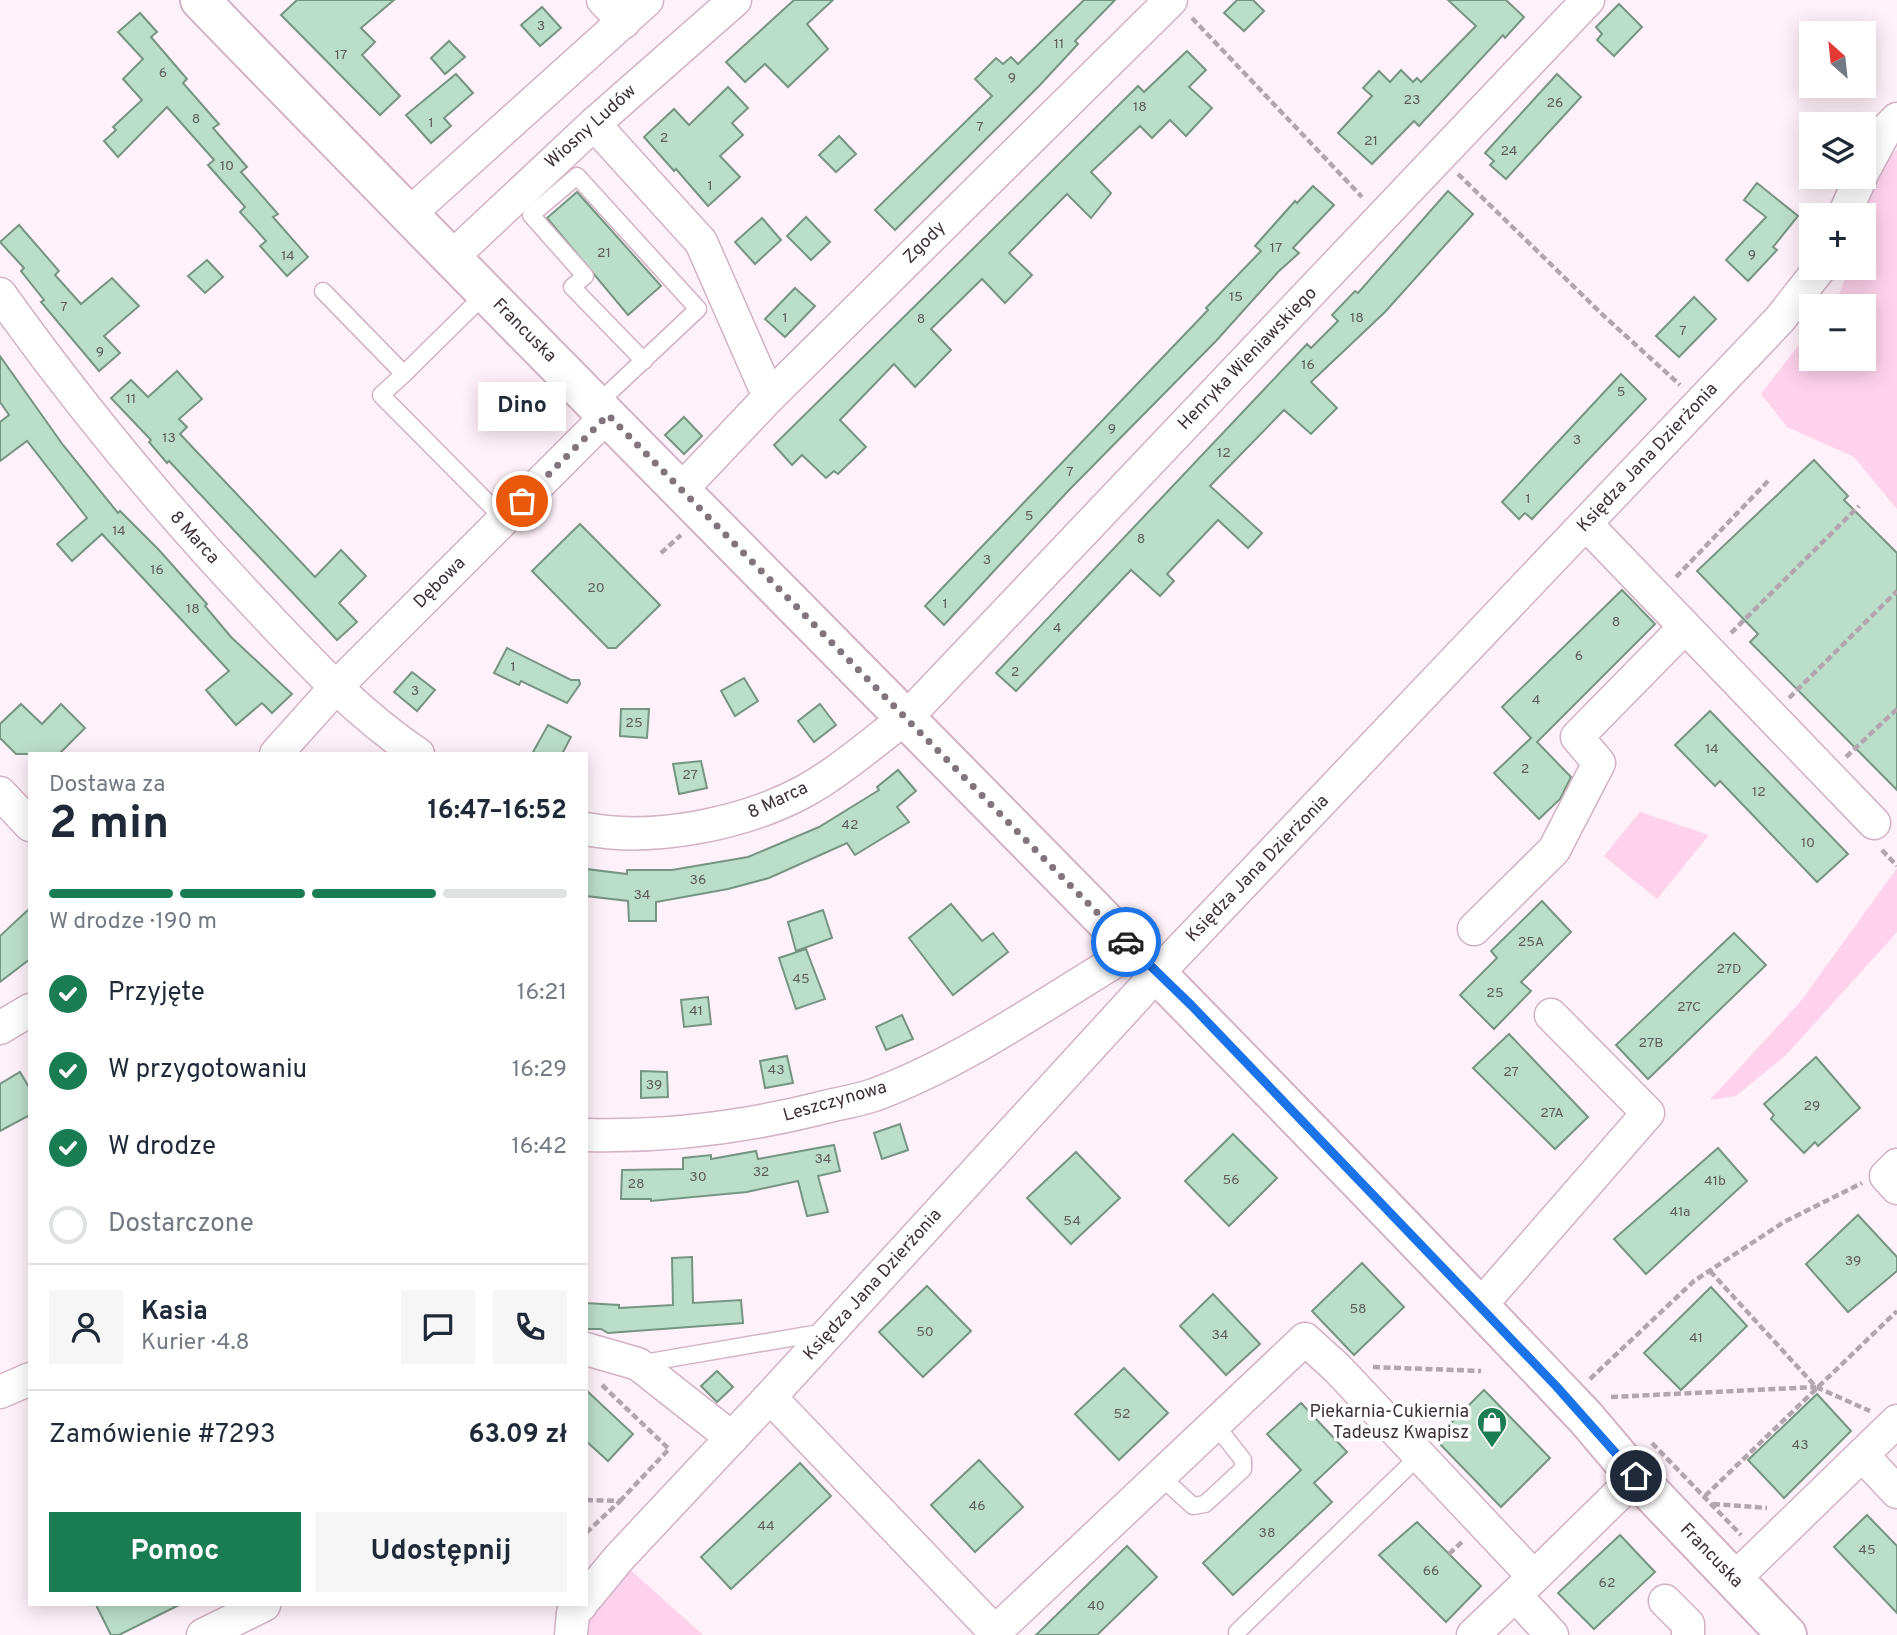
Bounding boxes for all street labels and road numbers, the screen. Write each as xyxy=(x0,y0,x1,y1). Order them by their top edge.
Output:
street label: Wiosny Ludów xyxy=(541,80,642,174)
street label: Zgody xyxy=(899,217,951,269)
street label: Henryka Wieniawskiego xyxy=(1173,282,1323,436)
street label: Francuska xyxy=(487,294,561,368)
street label: Księdza Jana Dzierżonia xyxy=(1573,378,1723,538)
street label: 8 Marca xyxy=(164,507,224,569)
street label: Dębowa xyxy=(409,552,471,614)
street label: 8 Marca xyxy=(744,777,812,825)
street label: Księdza Jana Dzierżonia xyxy=(1182,790,1334,948)
street label: Leszczynowa xyxy=(781,1076,889,1128)
street label: Księdza Jana Dzierżonia xyxy=(799,1204,947,1366)
street label: Francuska xyxy=(1674,1519,1748,1593)

